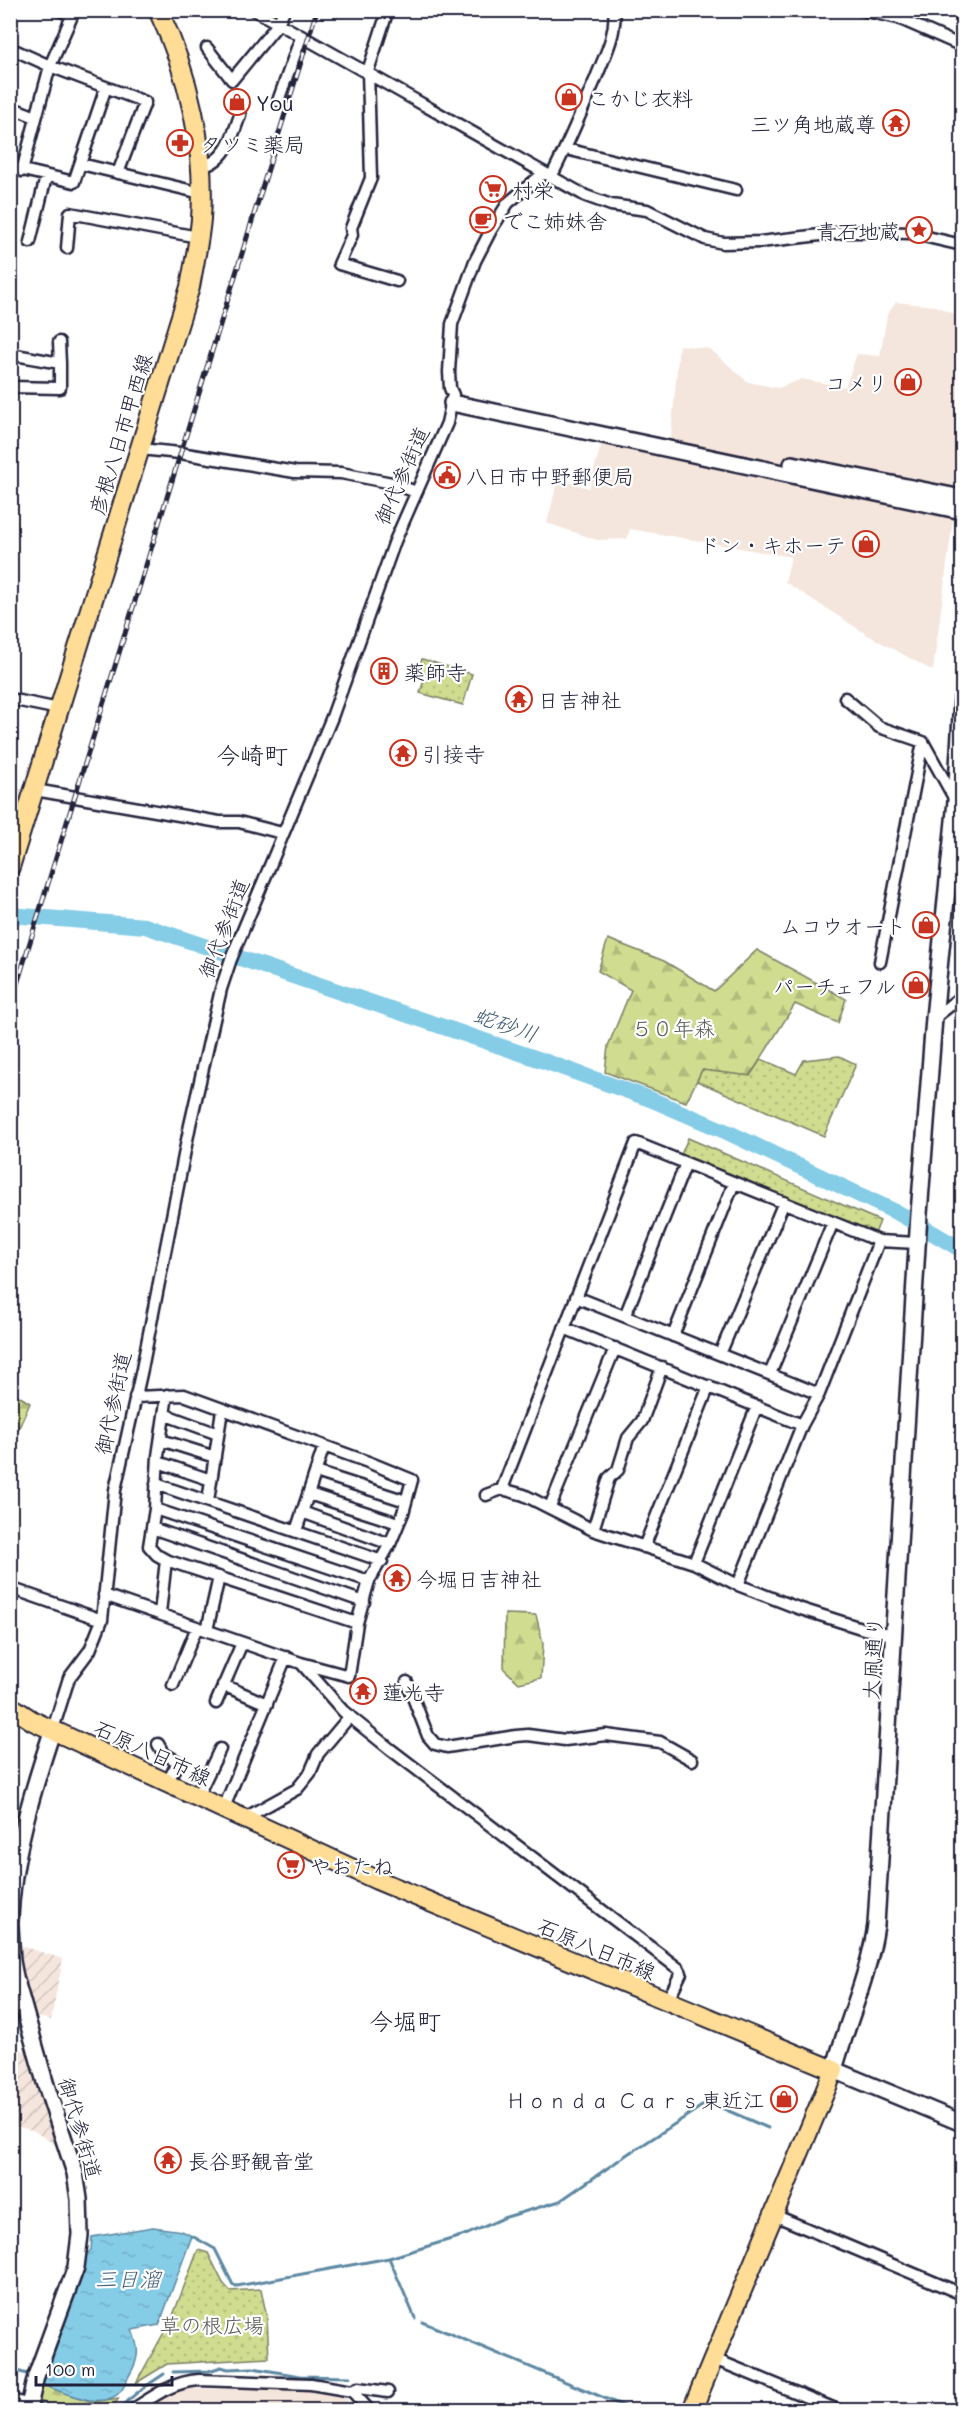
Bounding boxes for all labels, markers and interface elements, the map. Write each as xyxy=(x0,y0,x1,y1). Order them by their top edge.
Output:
shop icon: こかじ衣料 xyxy=(554,82,584,112)
place label: こかじ衣料 xyxy=(588,84,693,111)
shop icon: You xyxy=(222,87,252,117)
place label: You xyxy=(256,89,294,116)
temple icon: 三ツ角地蔵尊 xyxy=(881,108,911,138)
place label: 三ツ角地蔵尊 xyxy=(750,110,876,137)
pharmacy icon: タツミ薬局 xyxy=(165,128,195,158)
place label: タツミ薬局 xyxy=(200,130,305,157)
supermarket icon: 村栄 xyxy=(478,174,508,204)
place label: 村栄 xyxy=(512,176,554,203)
cafe icon: でこ姉妹舎 xyxy=(468,205,498,235)
place label: でこ姉妹舎 xyxy=(502,207,607,234)
place icon: 青石地蔵 xyxy=(904,215,934,245)
place label: 青石地蔵 xyxy=(816,217,900,244)
street label: 彦根八日市甲西線 xyxy=(83,350,157,518)
shop icon: コメリ xyxy=(893,367,923,397)
place label: コメリ xyxy=(825,369,888,396)
street label: 御代参街道 xyxy=(367,422,435,528)
public building icon: 八日市中野郵便局 xyxy=(432,460,462,490)
place label: 八日市中野郵便局 xyxy=(466,462,634,489)
shop icon: ドン・キホーテ xyxy=(851,529,881,559)
place label: ドン・キホーテ xyxy=(699,531,846,558)
building icon: 薬師寺 xyxy=(369,656,399,686)
place label: 薬師寺 xyxy=(404,658,467,685)
temple icon: 日吉神社 xyxy=(504,684,534,714)
place label: 日吉神社 xyxy=(538,686,622,713)
temple icon: 引接寺 xyxy=(388,738,418,768)
district label: 今崎町 xyxy=(216,739,288,770)
place label: 引接寺 xyxy=(422,740,485,767)
street label: 御代参街道 xyxy=(192,874,254,982)
shop icon: ムコウオート xyxy=(911,910,941,940)
place label: ムコウオート xyxy=(780,912,906,939)
shop icon: パーチェフル xyxy=(901,970,931,1000)
place label: パーチェフル xyxy=(773,972,896,999)
water label: 蛇砂川 xyxy=(470,1000,542,1048)
park label: ５０年森 xyxy=(631,1014,715,1041)
street label: 御代参街道 xyxy=(88,1349,136,1457)
temple icon: 今堀日吉神社 xyxy=(382,1563,412,1593)
place label: 今堀日吉神社 xyxy=(416,1565,542,1592)
street label: 大凧通り xyxy=(856,1615,888,1701)
temple icon: 蓮光寺 xyxy=(348,1676,378,1706)
place label: 蓮光寺 xyxy=(382,1678,445,1705)
street label: 石原八日市線 xyxy=(90,1713,216,1791)
supermarket icon: やおたね xyxy=(276,1850,306,1880)
place label: やおたね xyxy=(310,1852,394,1879)
street label: 石原八日市線 xyxy=(534,1911,660,1985)
district label: 今堀町 xyxy=(369,2005,441,2036)
street label: 御代参街道 xyxy=(54,2074,108,2182)
shop icon: Ｈｏｎｄａ Ｃａｒｓ東近江 xyxy=(769,2084,799,2114)
place label: Ｈｏｎｄａ Ｃａｒｓ東近江 xyxy=(505,2086,764,2113)
temple icon: 長谷野観音堂 xyxy=(153,2145,183,2175)
place label: 長谷野観音堂 xyxy=(188,2147,314,2174)
water label: 三日溜 xyxy=(95,2264,163,2293)
park label: 草の根広場 xyxy=(160,2311,265,2338)
scale bar xyxy=(36,2349,172,2387)
text: 100 m xyxy=(45,2357,95,2381)

